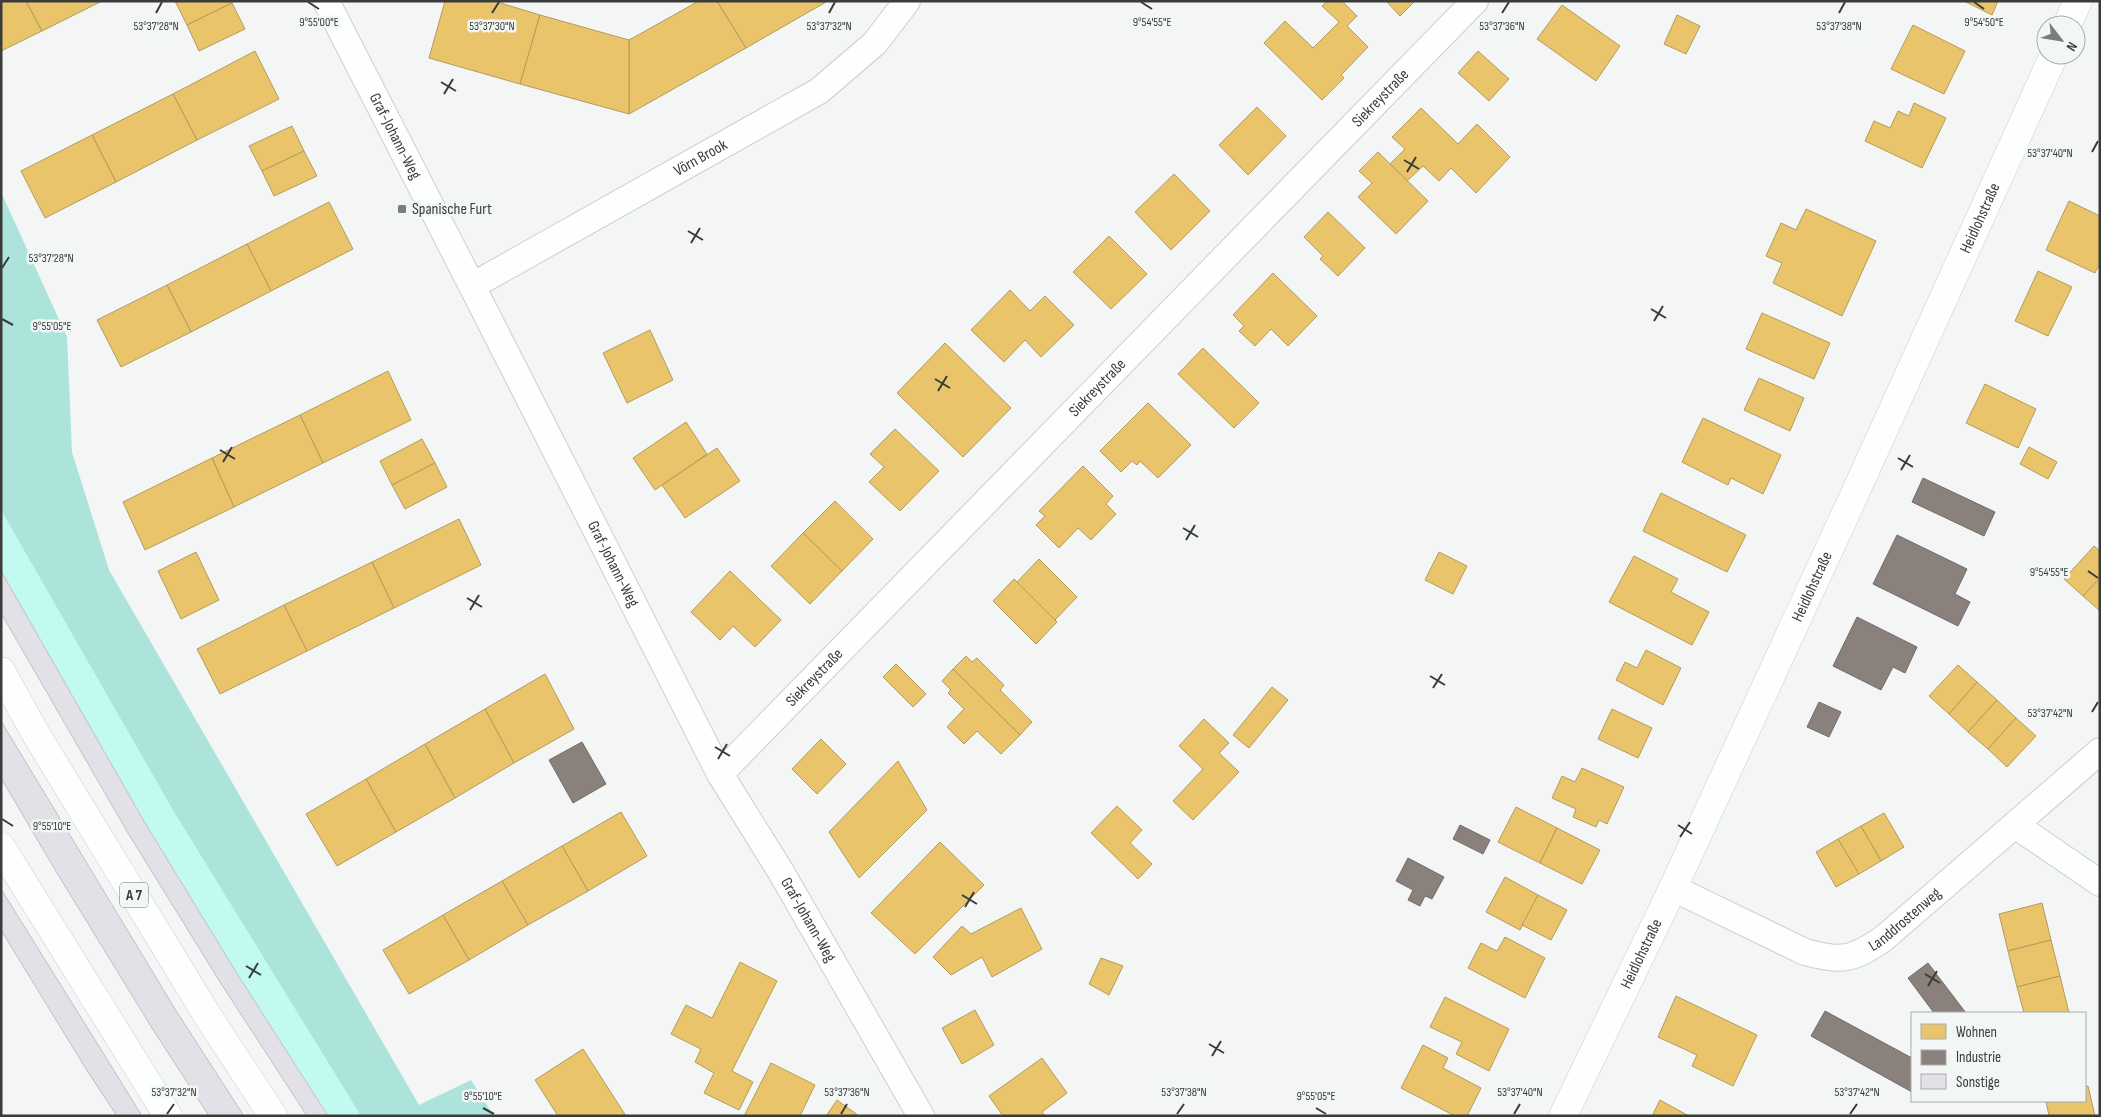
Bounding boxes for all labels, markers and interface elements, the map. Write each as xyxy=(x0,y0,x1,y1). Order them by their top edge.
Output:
text: 9°55'00"E xyxy=(299,15,339,30)
text: 9°54'55"E xyxy=(1133,15,1171,30)
text: 9°54'50"E xyxy=(1964,15,2004,30)
north arrow xyxy=(2036,15,2086,65)
text: 53°37'28"N xyxy=(133,19,179,34)
text: 53°37'30"N xyxy=(469,19,515,34)
text: 53°37'32"N xyxy=(806,19,852,34)
text: 53°37'36"N xyxy=(1479,19,1525,34)
text: 53°37'38"N xyxy=(1816,19,1862,34)
text: N xyxy=(2063,39,2081,54)
street label: Siekreystraße xyxy=(1348,65,1413,131)
street label: Graf-Johann-Weg xyxy=(365,90,425,183)
street label: Vörn Brook xyxy=(670,135,730,180)
text: 53°37'40"N xyxy=(2027,146,2073,161)
street label: Heidlohstraße xyxy=(1956,180,2004,256)
place label: Spanische Furt xyxy=(412,200,492,219)
marker: Spanische Furt xyxy=(396,203,408,215)
text: 53°37'28"N xyxy=(28,251,74,266)
text: 9°55'05"E xyxy=(32,319,72,334)
street label: Siekreystraße xyxy=(1065,355,1130,421)
street label: Graf-Johann-Weg xyxy=(583,518,643,610)
street label: Heidlohstraße xyxy=(1788,549,1836,625)
text: 9°54'55"E xyxy=(2030,565,2068,580)
street label: Siekreystraße xyxy=(782,644,847,710)
text: 53°37'42"N xyxy=(2027,706,2073,721)
text: 9°55'10"E xyxy=(33,819,71,834)
street label: Graf-Johann-Weg xyxy=(777,874,840,965)
road number: A 7 xyxy=(120,882,148,908)
street label: Landdrostenweg xyxy=(1865,884,1945,955)
street label: Heidlohstraße xyxy=(1616,916,1666,992)
legend xyxy=(1911,1012,2086,1102)
text: Wohnen xyxy=(1956,1023,1997,1042)
text: Industrie xyxy=(1956,1048,2001,1067)
text: Sonstige xyxy=(1956,1073,2000,1092)
text: 53°37'32"N xyxy=(151,1085,197,1100)
text: 53°37'36"N xyxy=(824,1085,870,1100)
text: 53°37'38"N xyxy=(1161,1085,1207,1100)
text: 53°37'40"N xyxy=(1497,1085,1543,1100)
text: 53°37'42"N xyxy=(1834,1085,1880,1100)
text: 9°55'10"E xyxy=(464,1089,502,1104)
text: 9°55'05"E xyxy=(1296,1089,1336,1104)

